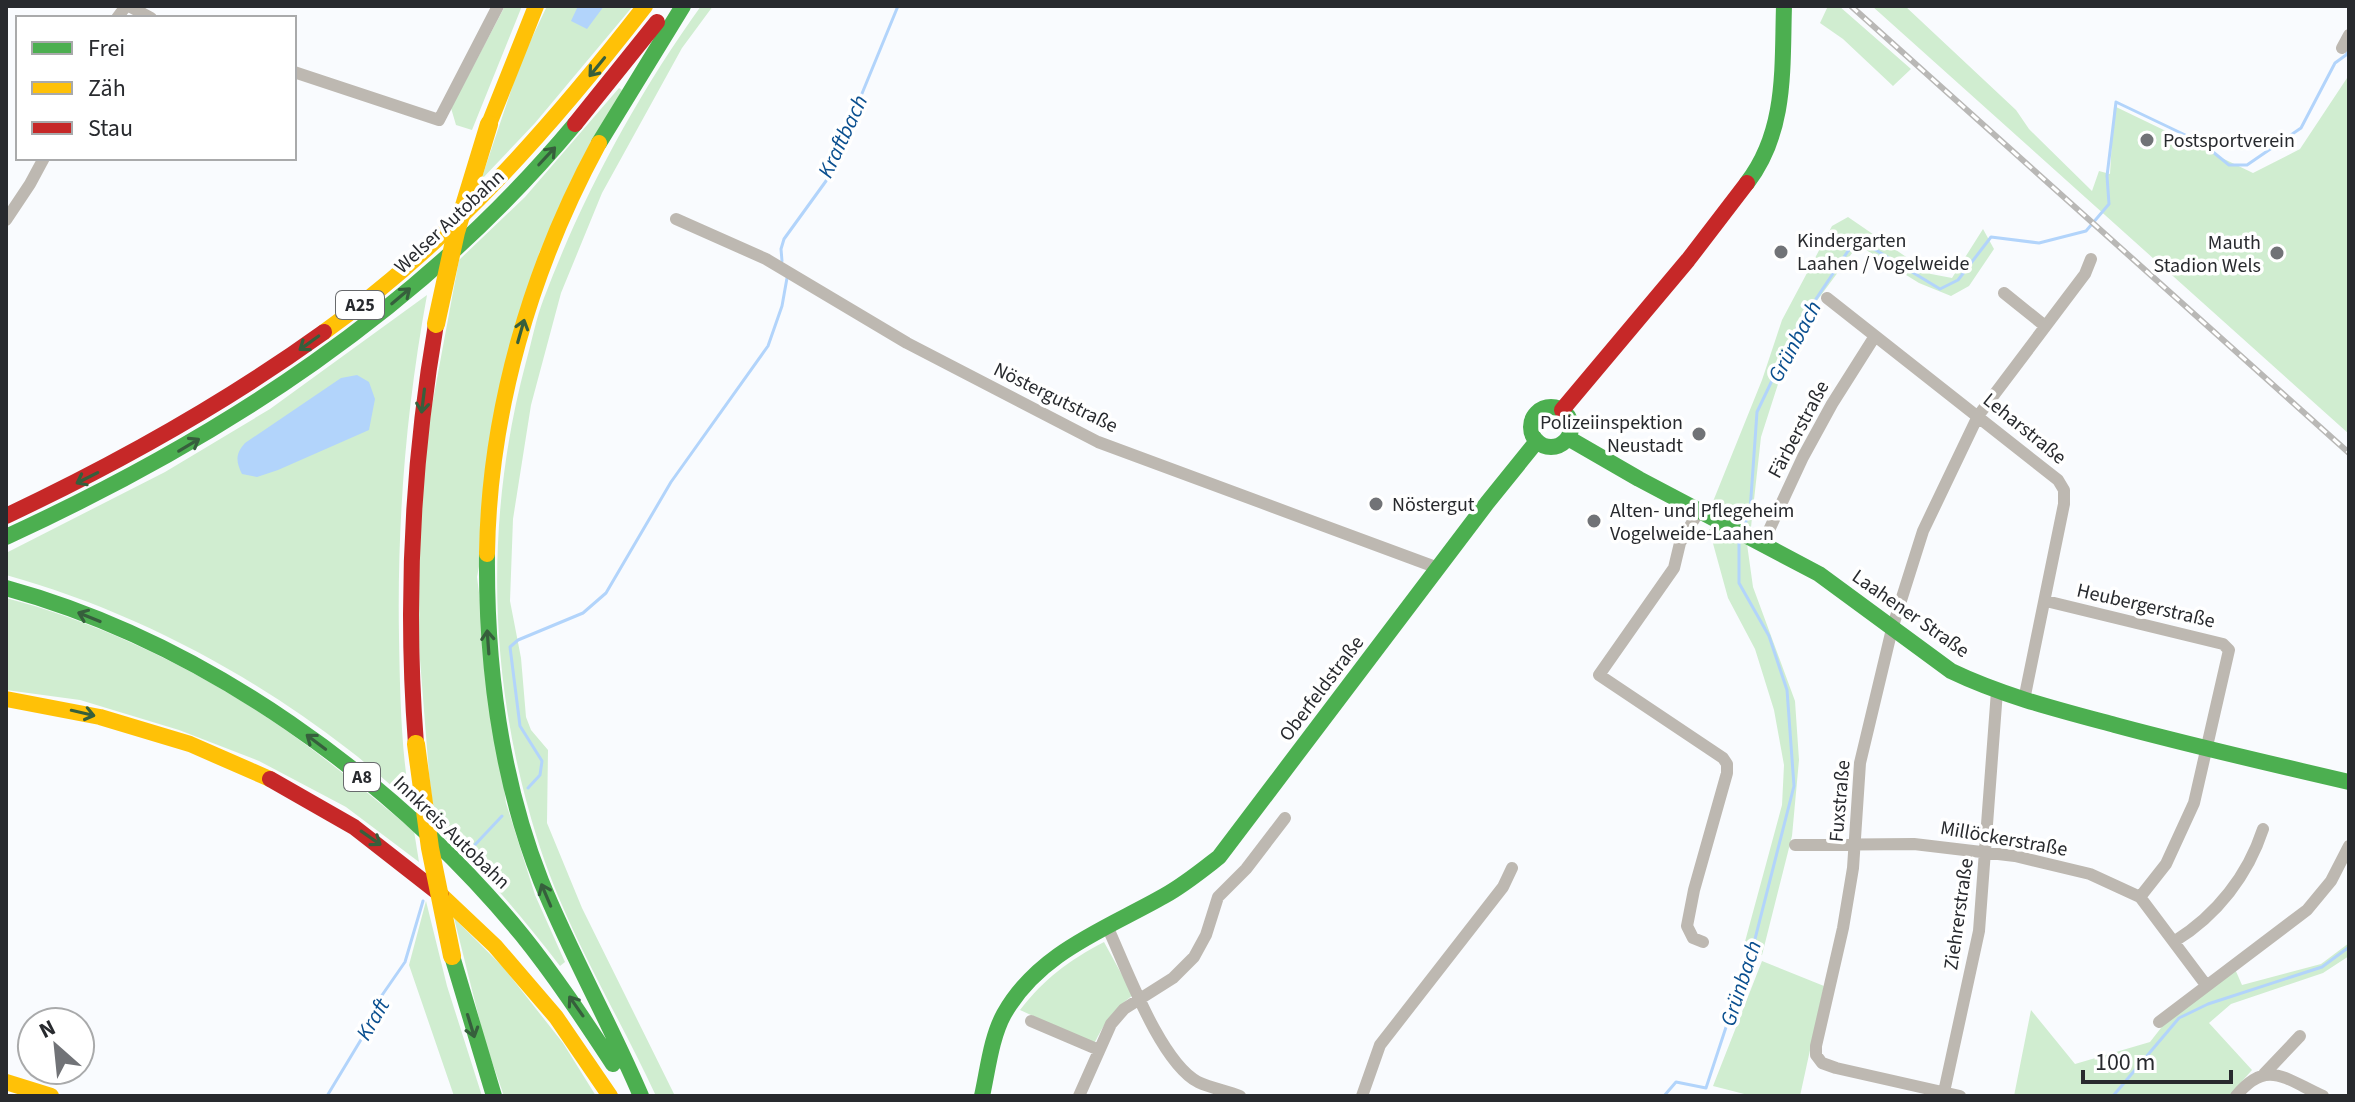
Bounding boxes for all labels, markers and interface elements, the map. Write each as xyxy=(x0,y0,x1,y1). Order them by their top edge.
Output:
legend xyxy=(16,16,296,160)
text: Frei xyxy=(88,31,125,66)
one-way arrow xyxy=(588,56,605,77)
text: Zäh xyxy=(88,71,126,106)
water label: Kraftbach xyxy=(810,90,876,183)
text: Stau xyxy=(88,111,133,146)
place label: Postsportverein xyxy=(2163,127,2295,155)
marker: Postsportverein xyxy=(2138,131,2156,149)
one-way arrow xyxy=(537,147,555,167)
street label: Welser Autobahn xyxy=(388,163,511,280)
place label: Kindergarten Laahen / Vogelweide xyxy=(1797,227,1970,278)
place label: Mauth Stadion Wels xyxy=(2153,229,2261,280)
marker: Kindergarten Laahen / Vogelweide xyxy=(1772,243,1790,261)
marker: Mauth Stadion Wels xyxy=(2268,244,2286,262)
one-way arrow xyxy=(391,287,411,305)
road number: A25 xyxy=(336,291,384,319)
water label: Grünbach xyxy=(1760,295,1830,388)
one-way arrow xyxy=(514,319,529,345)
one-way arrow xyxy=(299,335,321,352)
street label: Nöstergutstraße xyxy=(989,356,1122,440)
street label: Färberstraße xyxy=(1761,376,1836,483)
street label: Leharstraße xyxy=(1977,386,2072,471)
one-way arrow xyxy=(415,388,430,413)
place label: Polizeiinspektion Neustadt xyxy=(1540,409,1683,460)
marker: Polizeiinspektion Neustadt xyxy=(1690,425,1708,443)
one-way arrow xyxy=(177,437,200,453)
one-way arrow xyxy=(76,470,100,486)
place label: Nöstergut xyxy=(1392,491,1475,519)
marker: Nöstergut xyxy=(1367,495,1385,513)
place label: Alten- und Pflegeheim Vogelweide-Laahen xyxy=(1610,497,1794,548)
marker: Alten- und Pflegeheim Vogelweide-Laahen xyxy=(1585,512,1603,530)
street label: Laahener Straße xyxy=(1846,563,1975,665)
street label: Heubergerstraße xyxy=(2074,576,2218,635)
one-way arrow xyxy=(77,608,102,623)
one-way arrow xyxy=(480,629,495,656)
street label: Oberfeldstraße xyxy=(1273,630,1371,747)
one-way arrow xyxy=(69,706,95,721)
one-way arrow xyxy=(306,734,327,751)
street label: Fuxstraße xyxy=(1822,759,1858,843)
road number: A8 xyxy=(344,763,380,791)
street label: Innkreis Autobahn xyxy=(387,770,516,896)
street label: Millöckerstraße xyxy=(1938,814,2070,864)
one-way arrow xyxy=(359,829,381,846)
street label: Ziehrerstraße xyxy=(1937,856,1981,972)
one-way arrow xyxy=(537,883,552,907)
water label: Grünbach xyxy=(1712,936,1770,1030)
water label: Kraft xyxy=(348,992,398,1046)
one-way arrow xyxy=(568,996,585,1017)
north arrow xyxy=(16,1006,96,1086)
text: N xyxy=(34,1011,61,1047)
one-way arrow xyxy=(464,1013,479,1039)
scale bar xyxy=(2083,1034,2231,1084)
text: 100 m xyxy=(2095,1045,2155,1080)

